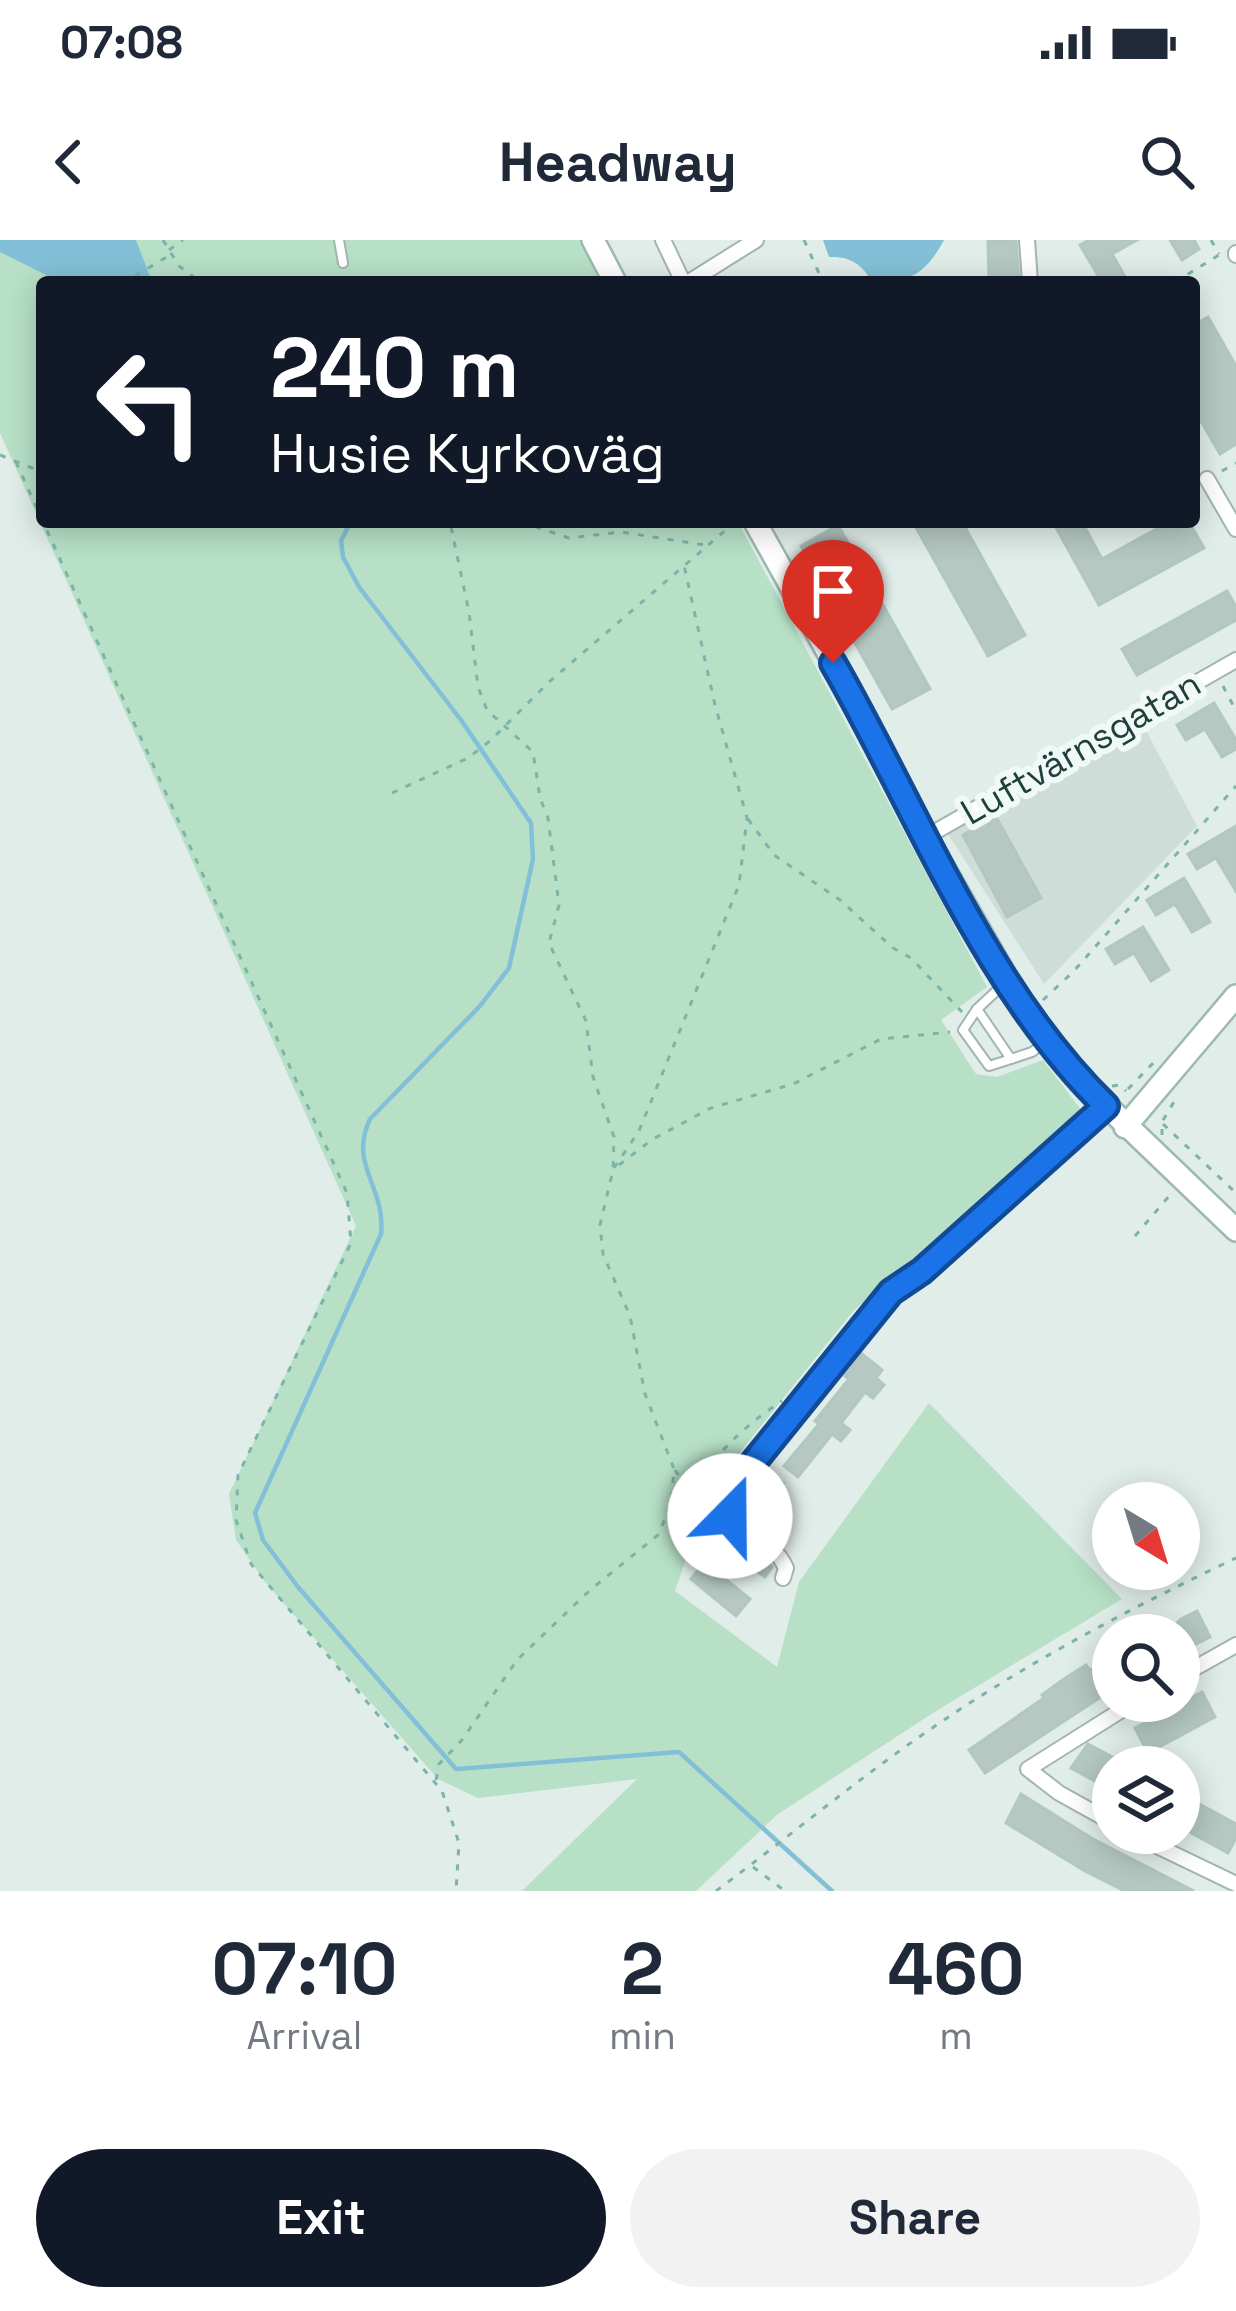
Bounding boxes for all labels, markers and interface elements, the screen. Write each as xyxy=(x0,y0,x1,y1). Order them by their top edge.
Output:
text: 07:08 xyxy=(60,14,183,71)
text: Headway xyxy=(499,128,737,197)
icon: back xyxy=(36,129,102,195)
icon: search xyxy=(1134,129,1200,195)
text: 240 m xyxy=(270,314,519,422)
icon: left xyxy=(72,324,228,480)
text: Husie Kyrkoväg xyxy=(270,419,665,488)
pin xyxy=(782,540,884,663)
icon: arrive xyxy=(800,558,866,624)
street label: Luftvärnsgatan xyxy=(953,661,1209,835)
position arrow xyxy=(667,1453,793,1579)
north arrow xyxy=(1092,1482,1200,1590)
map controls xyxy=(1092,1482,1200,1854)
button: search xyxy=(1092,1614,1200,1722)
button: layers xyxy=(1092,1746,1200,1854)
text: 07:10 xyxy=(212,1923,397,2015)
text: 2 xyxy=(621,1923,664,2015)
text: 460 xyxy=(887,1923,1024,2015)
text: Arrival xyxy=(246,2011,362,2060)
text: min xyxy=(609,2011,676,2060)
text: m xyxy=(939,2011,973,2060)
button: Exit xyxy=(36,2149,606,2287)
button: Share xyxy=(630,2149,1200,2287)

